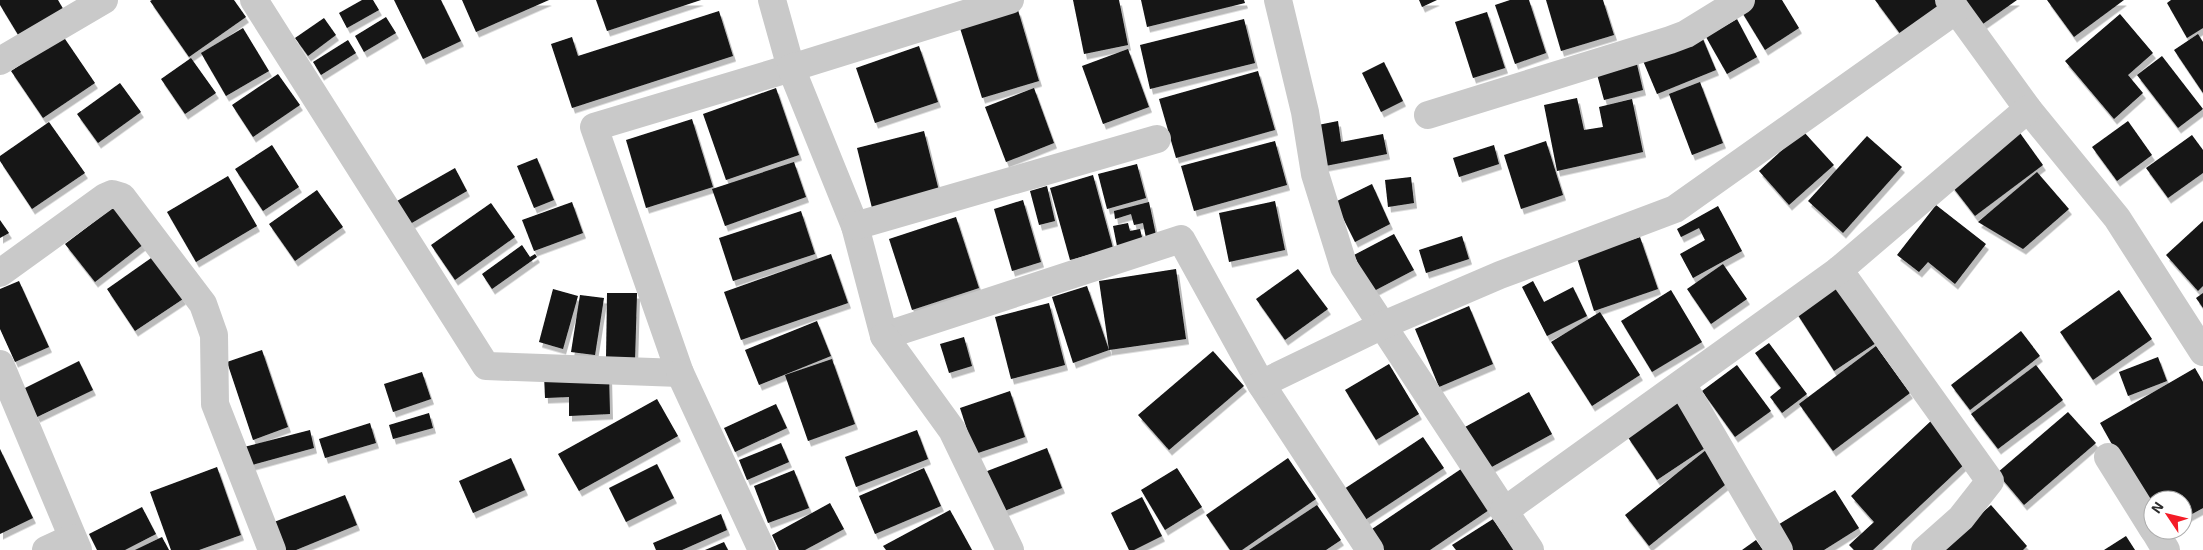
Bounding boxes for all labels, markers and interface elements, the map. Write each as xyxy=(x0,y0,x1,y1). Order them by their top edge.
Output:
north arrow xyxy=(2143,490,2193,540)
text: N xyxy=(2147,498,2167,516)

